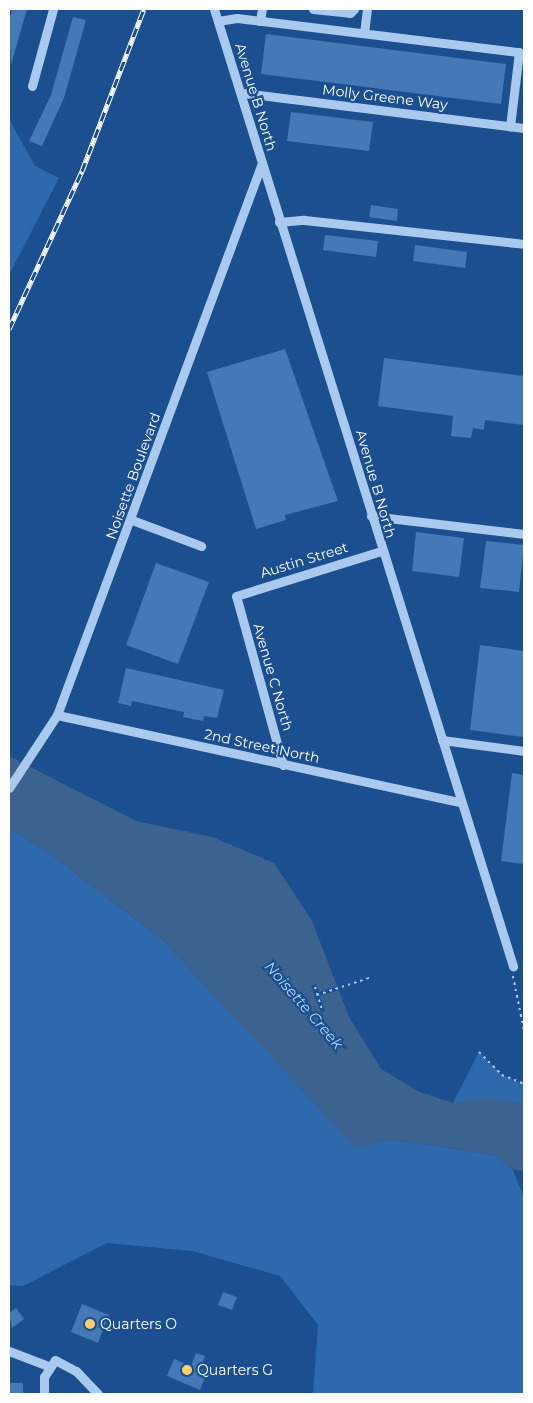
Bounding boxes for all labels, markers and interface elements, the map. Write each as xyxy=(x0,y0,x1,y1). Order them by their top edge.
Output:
street label: Avenue B North xyxy=(232,41,280,153)
street label: Molly Greene Way xyxy=(321,81,449,113)
street label: Noisette Boulevard xyxy=(102,410,164,542)
street label: Avenue B North xyxy=(353,428,399,540)
street label: Austin Street xyxy=(258,539,350,581)
street label: Avenue C North xyxy=(250,621,296,733)
street label: 2nd Street North xyxy=(203,726,321,766)
water label: Noisette Creek xyxy=(261,957,347,1053)
place label: Quarters O xyxy=(100,1316,177,1332)
marker: Quarters O xyxy=(84,1318,96,1330)
place label: Quarters G xyxy=(197,1362,273,1378)
marker: Quarters G xyxy=(181,1364,193,1376)

